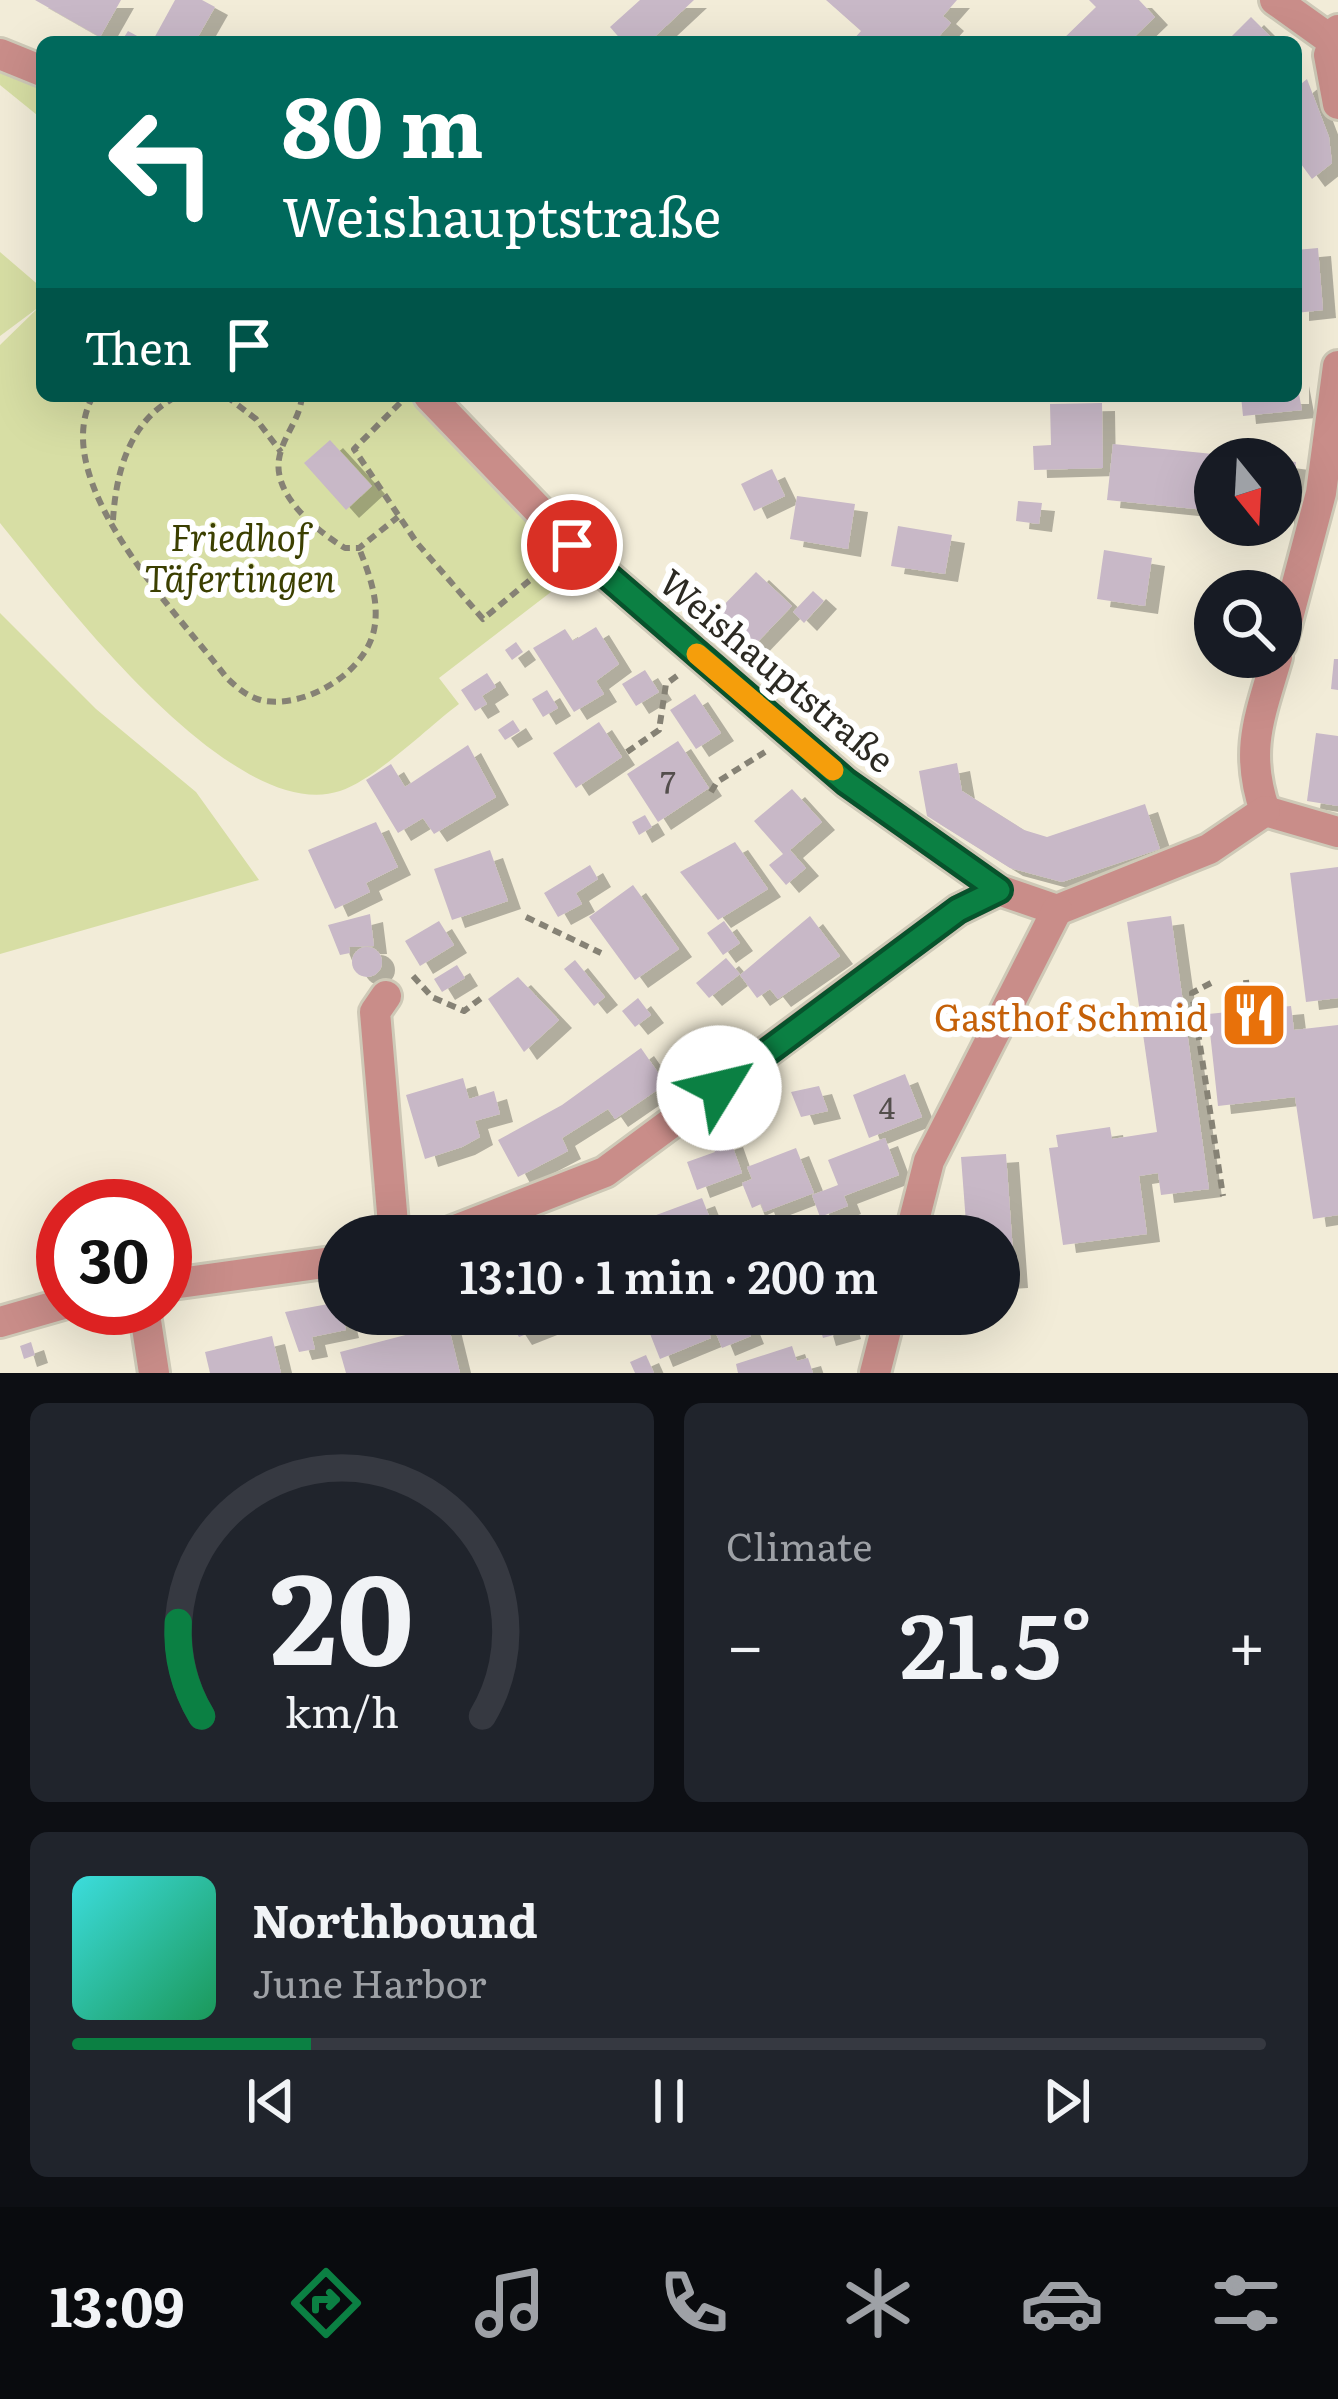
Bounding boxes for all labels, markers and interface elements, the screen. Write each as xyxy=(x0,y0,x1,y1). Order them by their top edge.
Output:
text: 80 m xyxy=(282,59,484,184)
icon: left xyxy=(84,84,240,240)
text: Weishauptstraße xyxy=(282,173,721,254)
text: Then xyxy=(84,312,192,379)
icon: arrive xyxy=(216,312,282,378)
north arrow xyxy=(1194,438,1302,546)
map controls xyxy=(1194,438,1302,678)
pin xyxy=(521,494,623,596)
park label: Friedhof Täfertingen xyxy=(145,509,335,603)
icon: arrive xyxy=(539,512,605,578)
street label: Weishauptstraße xyxy=(649,555,907,783)
button: search xyxy=(1194,570,1302,678)
house number: 7 xyxy=(660,759,676,803)
restaurant icon: Gasthof Schmid xyxy=(1219,980,1289,1050)
place label: Gasthof Schmid xyxy=(934,989,1208,1042)
position arrow xyxy=(656,1025,782,1151)
house number: 4 xyxy=(879,1084,895,1128)
speed limit sign: 30 xyxy=(36,1179,192,1335)
text: 13:10 · 1 min · 200 m xyxy=(460,1241,878,1308)
text: Climate xyxy=(726,1515,872,1573)
text: 20 xyxy=(270,1518,414,1703)
text: 21.5° xyxy=(900,1573,1092,1707)
text: − xyxy=(726,1592,764,1690)
text: + xyxy=(1228,1592,1266,1690)
text: km/h xyxy=(285,1677,399,1740)
text: Northbound xyxy=(252,1885,538,1952)
text: June Harbor xyxy=(252,1952,487,2010)
icon: previous xyxy=(238,2068,304,2134)
icon: pause xyxy=(636,2068,702,2134)
icon: next xyxy=(1034,2068,1100,2134)
icon: directions xyxy=(284,2261,368,2345)
icon: music xyxy=(468,2261,552,2345)
icon: phone xyxy=(652,2261,736,2345)
icon: climate xyxy=(836,2261,920,2345)
icon: car xyxy=(1020,2261,1104,2345)
icon: filters xyxy=(1204,2261,1288,2345)
text: 13:09 xyxy=(50,2263,185,2344)

